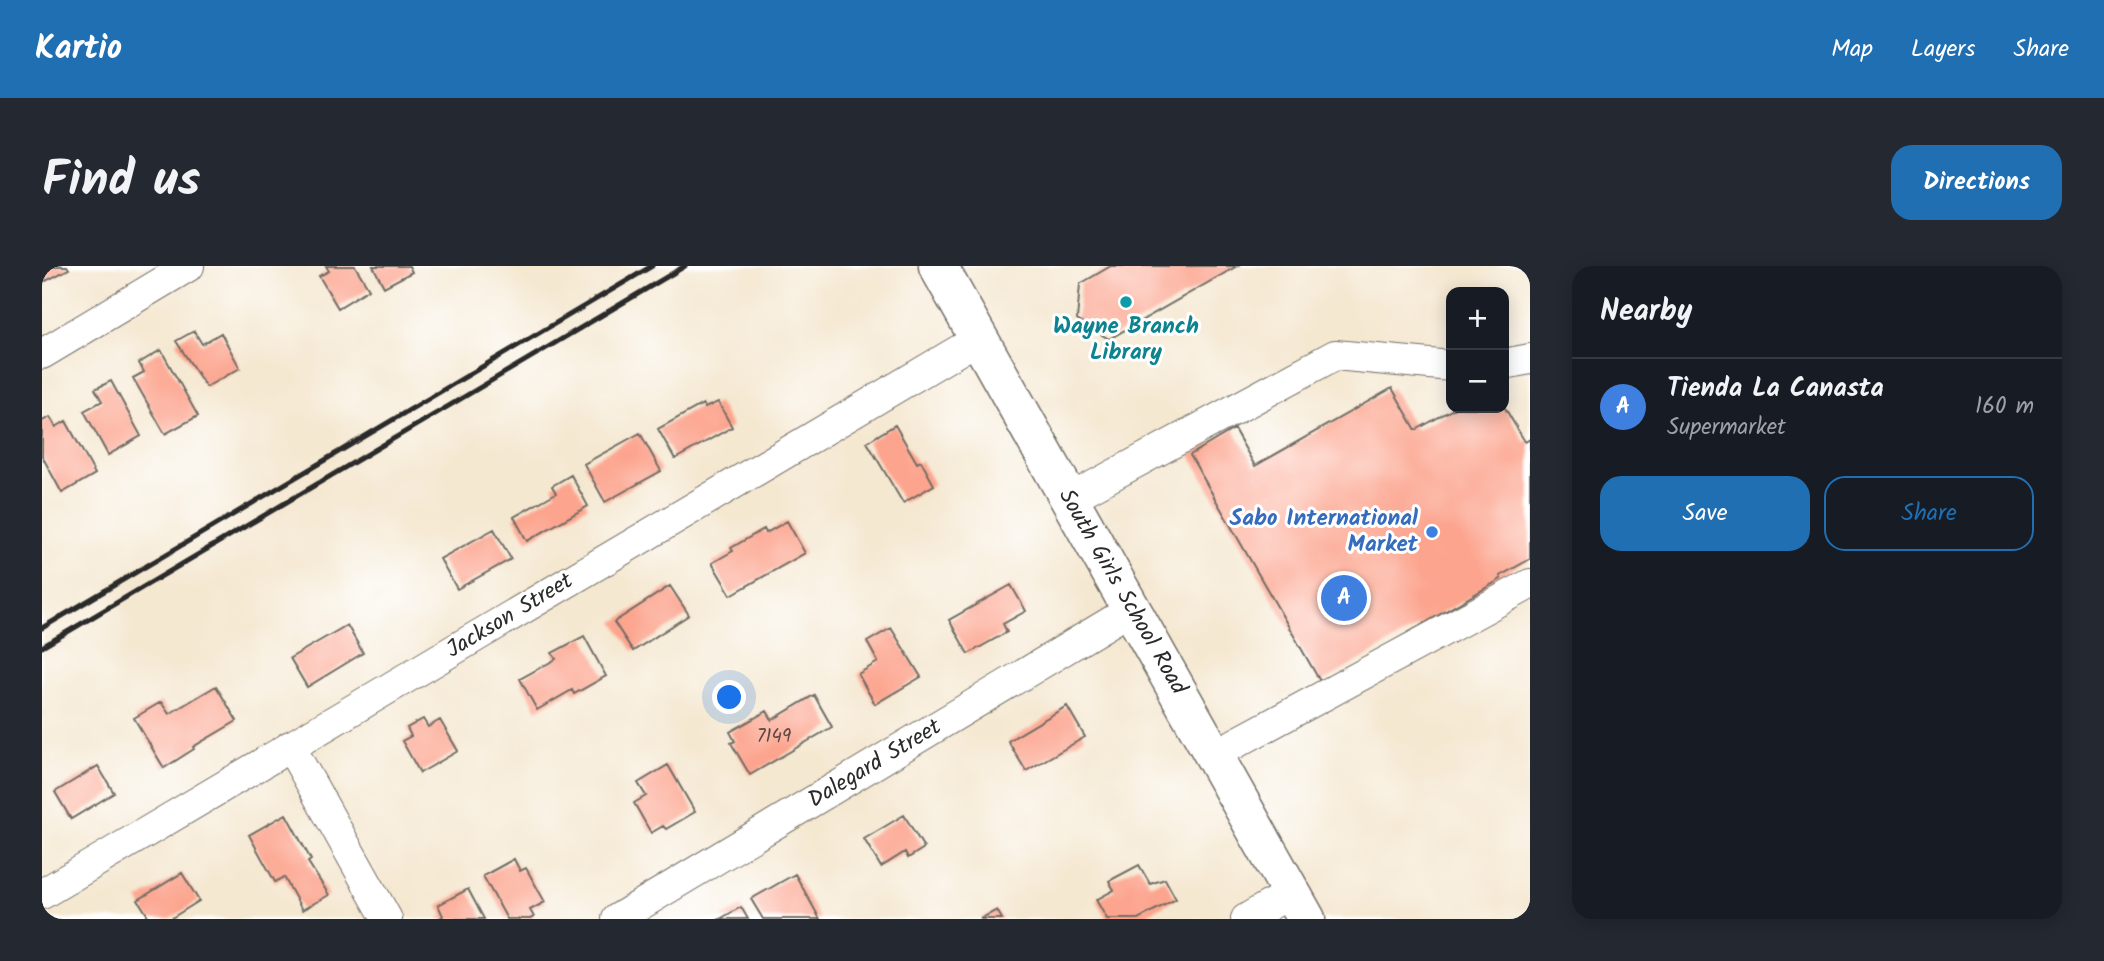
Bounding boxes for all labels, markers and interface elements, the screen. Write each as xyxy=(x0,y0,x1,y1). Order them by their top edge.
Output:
text: Kartio xyxy=(35,23,122,76)
text: Map xyxy=(1831,30,1873,69)
text: Layers xyxy=(1911,30,1975,69)
text: Share xyxy=(2013,30,2069,69)
text: Find us xyxy=(42,143,200,221)
button: Directions xyxy=(1891,145,2062,220)
map controls xyxy=(1446,287,1509,413)
button: + xyxy=(1446,287,1509,350)
text: Nearby xyxy=(1600,288,1692,336)
marker: Wayne Branch Library xyxy=(1118,294,1134,310)
place label: Wayne Branch Library xyxy=(1053,309,1199,371)
button: − xyxy=(1446,350,1509,413)
text: Tienda La Canasta xyxy=(1667,368,1884,410)
text: A xyxy=(1616,389,1630,425)
text: 160 m xyxy=(1975,389,2034,425)
text: Supermarket xyxy=(1667,410,1786,446)
button: Save xyxy=(1600,476,1810,551)
button: Share xyxy=(1824,476,2034,551)
street label: South Girls School Road xyxy=(1048,482,1196,702)
place label: Sabo International Market xyxy=(1230,501,1419,563)
marker: Sabo International Market xyxy=(1424,524,1440,540)
street label: Jackson Street xyxy=(440,563,581,668)
pin: A xyxy=(1321,572,1367,624)
your location xyxy=(712,680,746,714)
street label: Dalegard Street xyxy=(801,709,949,818)
house number: 7149 xyxy=(757,722,791,752)

